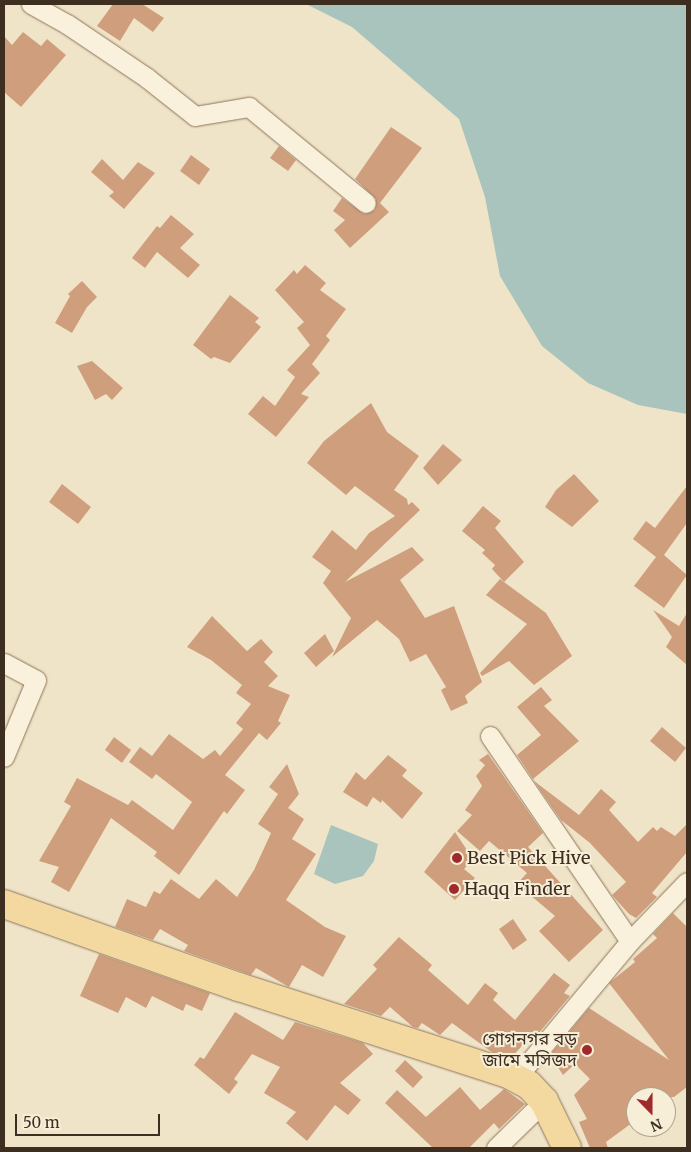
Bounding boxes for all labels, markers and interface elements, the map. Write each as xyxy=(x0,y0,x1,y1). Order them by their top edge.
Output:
place label: Best Pick Hive xyxy=(467,847,590,869)
marker: Best Pick Hive xyxy=(451,852,463,864)
place label: Haqq Finder xyxy=(464,878,571,900)
marker: Haqq Finder xyxy=(448,883,460,895)
place label: গোগনগর বড় জামে মসিজদ xyxy=(482,1029,577,1072)
marker: গোগনগর বড় জামে মসিজদ xyxy=(581,1044,593,1056)
north arrow xyxy=(626,1087,676,1137)
scale bar xyxy=(18,1104,162,1136)
text: 50 m xyxy=(23,1113,60,1132)
text: N xyxy=(648,1115,665,1135)

